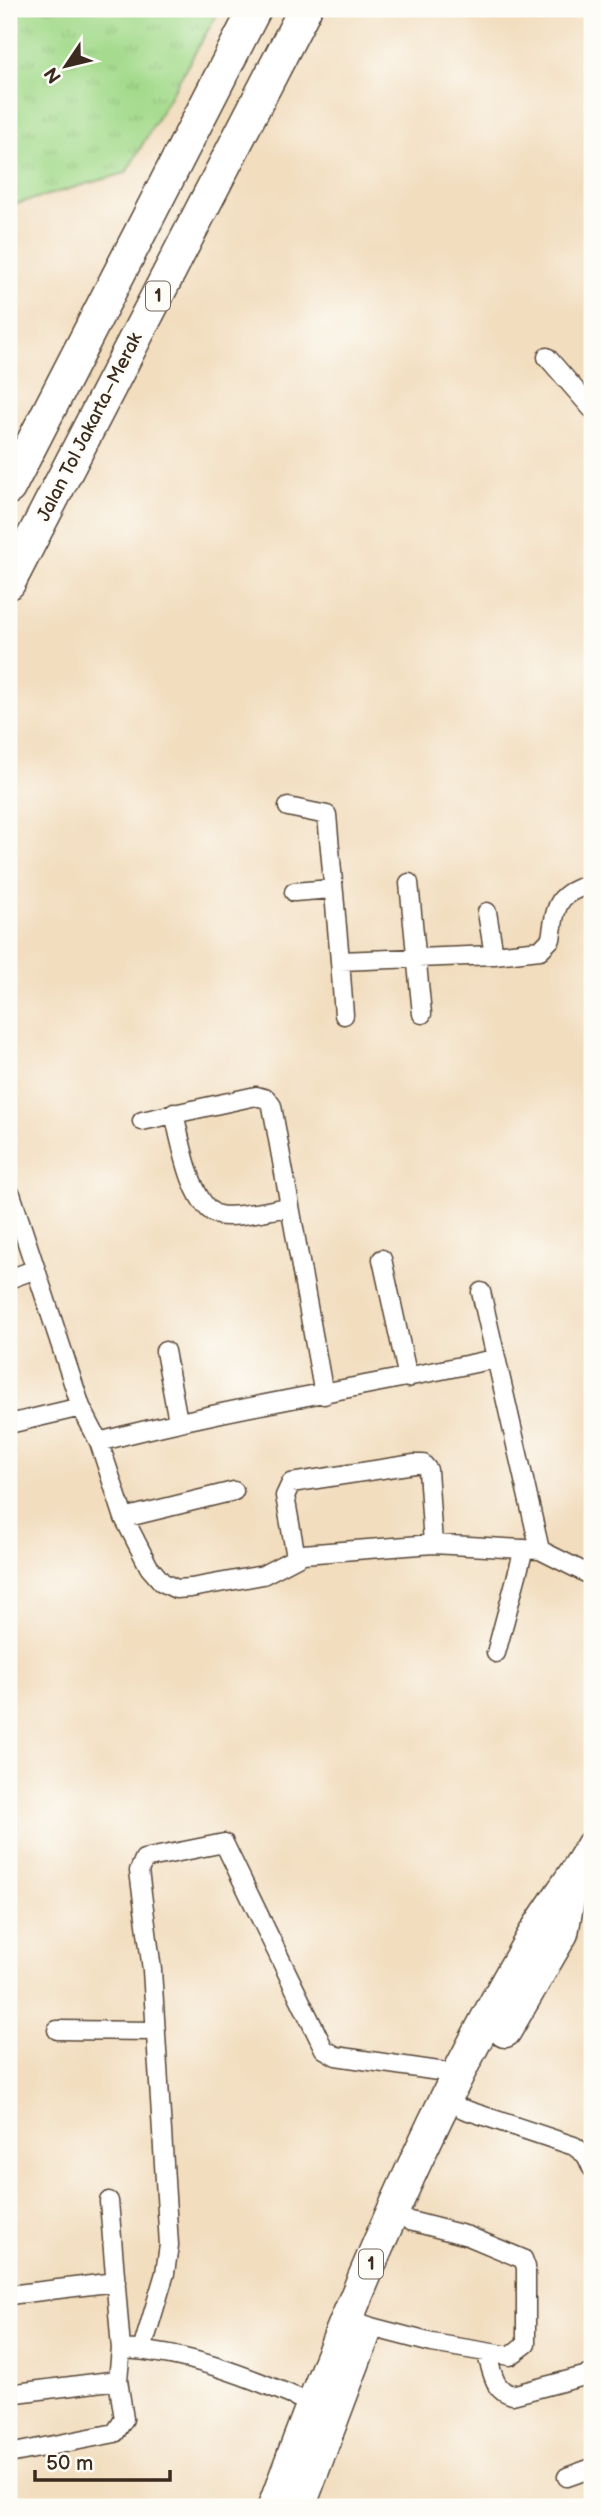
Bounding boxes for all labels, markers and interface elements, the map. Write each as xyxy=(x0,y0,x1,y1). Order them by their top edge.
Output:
north arrow xyxy=(32,32,102,102)
text: N xyxy=(40,62,67,87)
road number: 1 xyxy=(146,282,170,310)
street label: Jalan Tol Jakarta–Merak xyxy=(32,328,148,525)
road number: 1 xyxy=(359,2250,383,2278)
scale bar xyxy=(35,2439,170,2483)
text: 50 m xyxy=(46,2451,93,2476)

